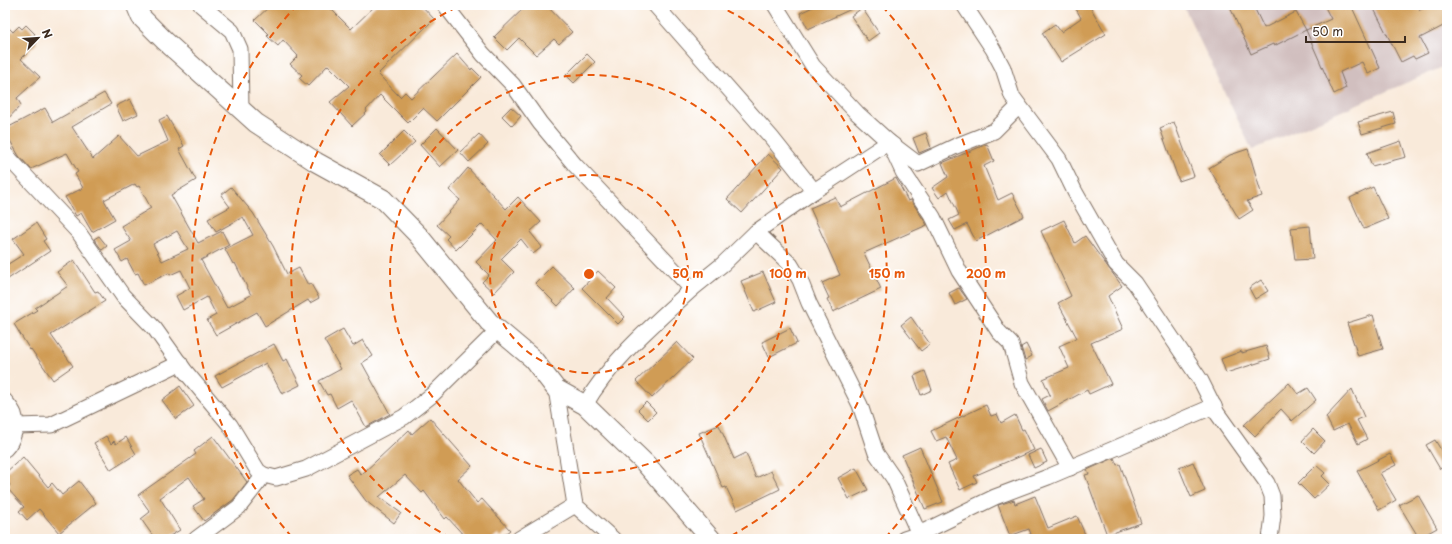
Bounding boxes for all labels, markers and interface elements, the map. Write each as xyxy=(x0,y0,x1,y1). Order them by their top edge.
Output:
north arrow xyxy=(18,18,58,58)
scale bar xyxy=(1306,18,1405,44)
text: 50 m xyxy=(1312,22,1343,40)
text: N xyxy=(38,26,57,41)
text: 50 m xyxy=(672,264,704,282)
text: 100 m xyxy=(769,264,807,282)
text: 150 m xyxy=(869,264,905,282)
text: 200 m xyxy=(966,264,1006,282)
centre of rings xyxy=(582,267,596,281)

